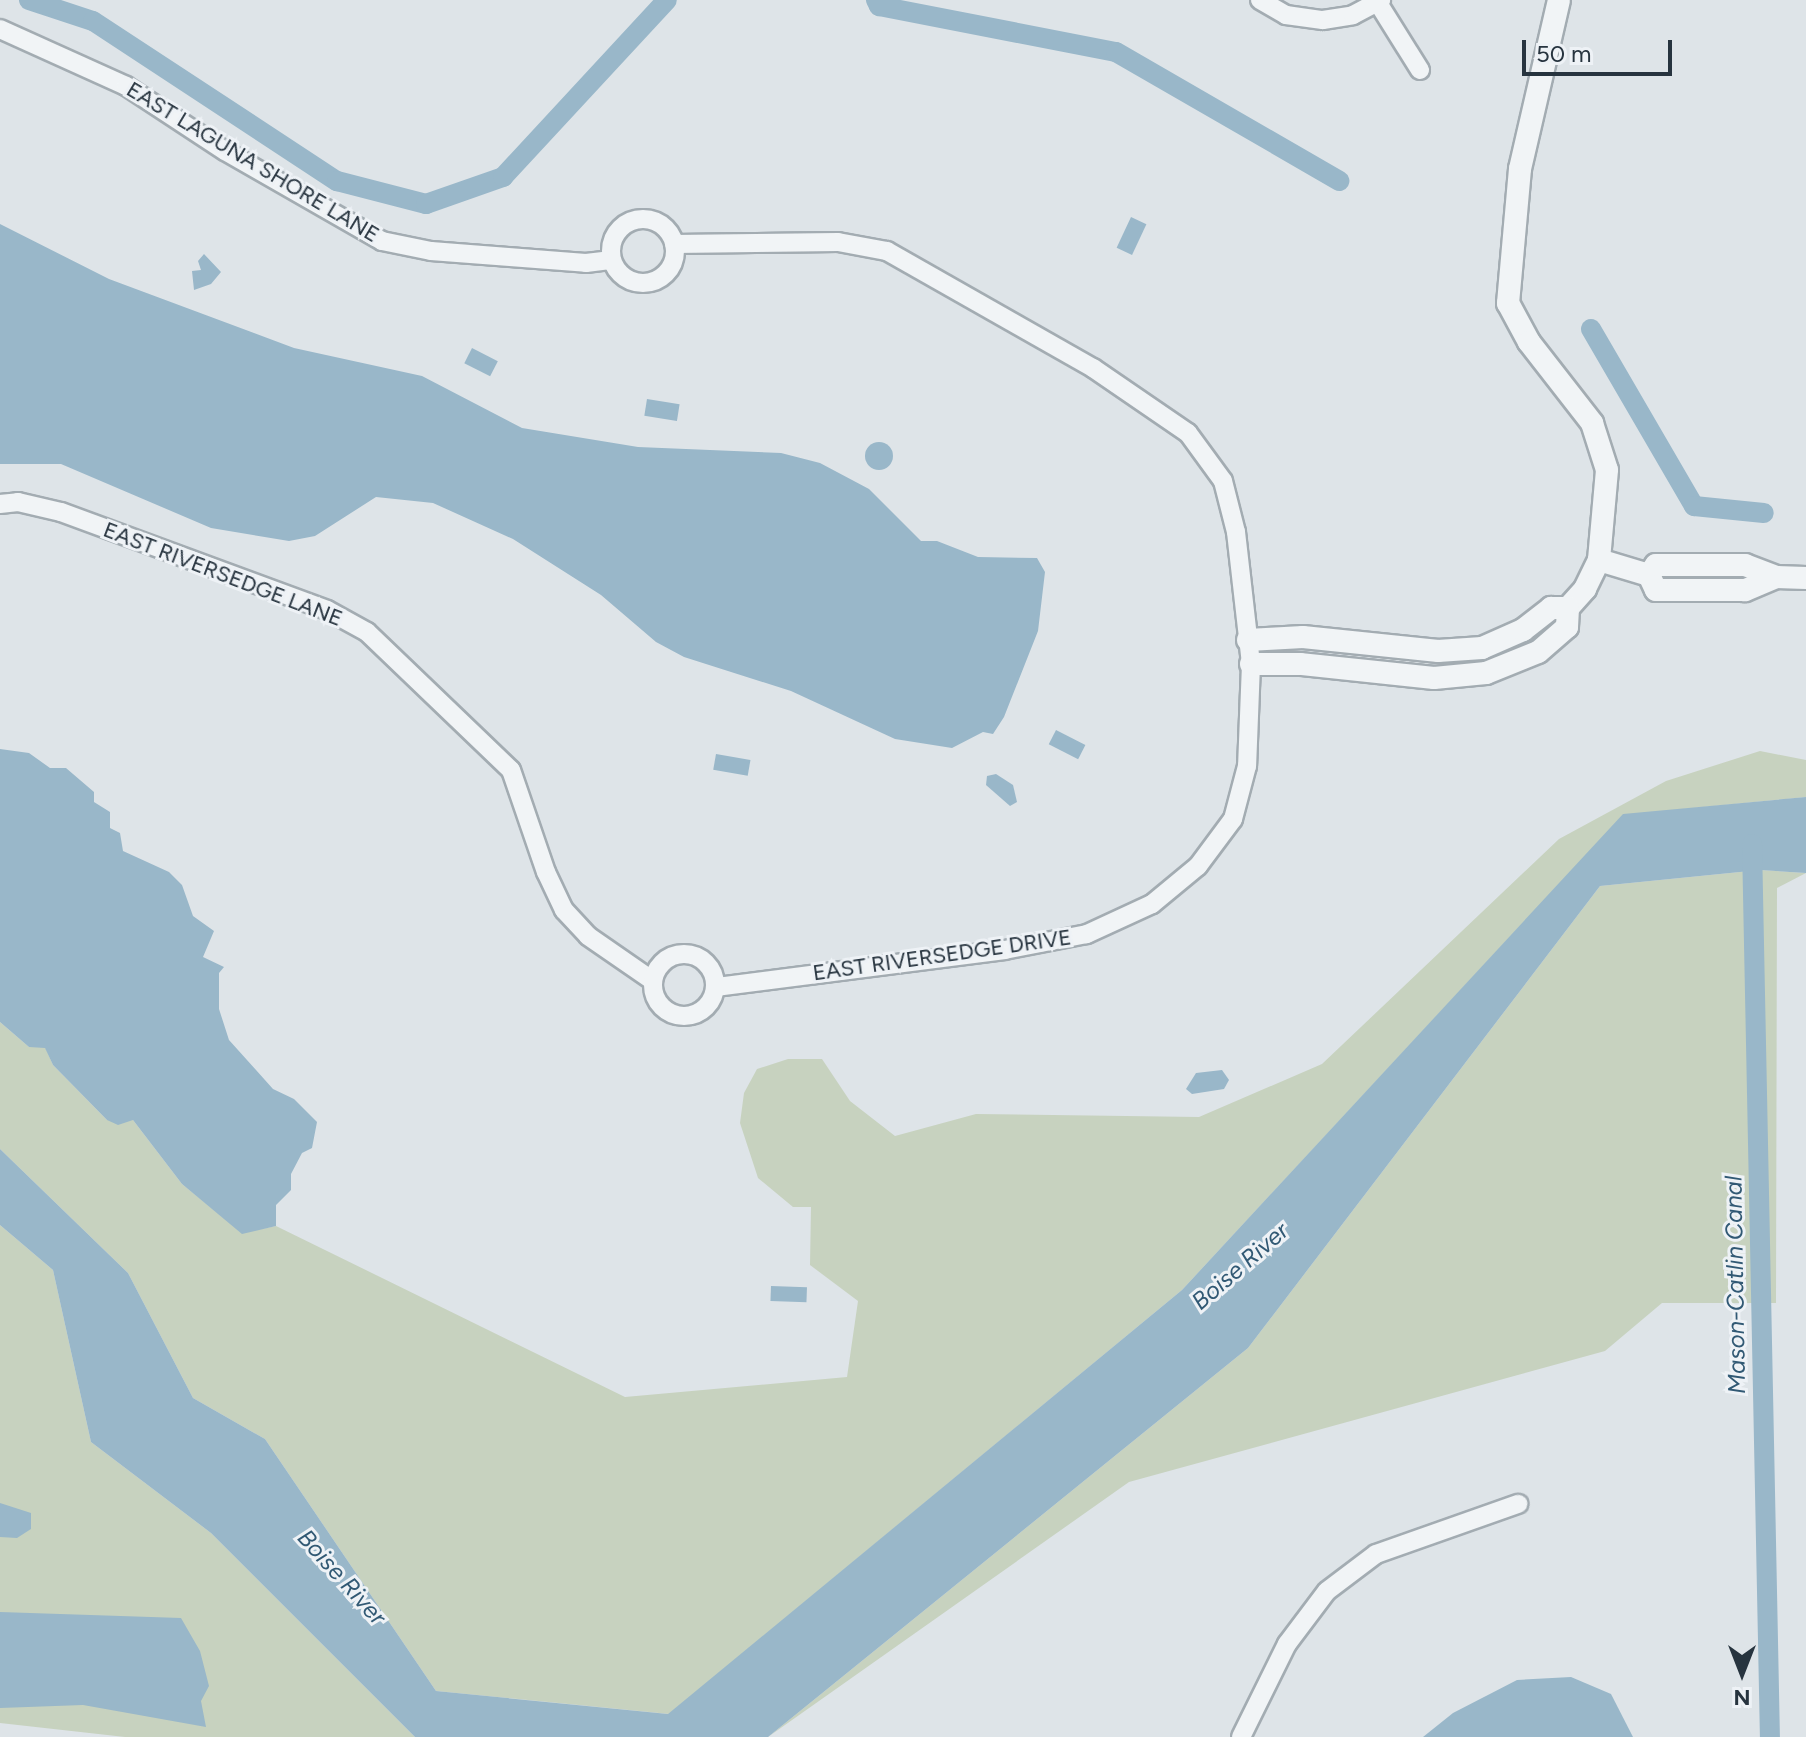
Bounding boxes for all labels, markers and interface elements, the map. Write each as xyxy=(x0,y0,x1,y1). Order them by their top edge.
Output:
scale bar xyxy=(1526,24,1676,74)
text: 50 m xyxy=(1536,39,1592,68)
street label: EAST LAGUNA SHORE LANE xyxy=(122,76,384,248)
street label: EAST RIVERSEDGE LANE xyxy=(100,516,346,632)
street label: EAST RIVERSEDGE DRIVE xyxy=(811,924,1073,986)
water label: Mason-Catlin Canal xyxy=(1719,1176,1751,1394)
water label: Boise River xyxy=(1186,1216,1294,1316)
water label: Boise River xyxy=(292,1523,392,1631)
north arrow xyxy=(1702,1633,1782,1713)
text: N xyxy=(1734,1684,1751,1711)

